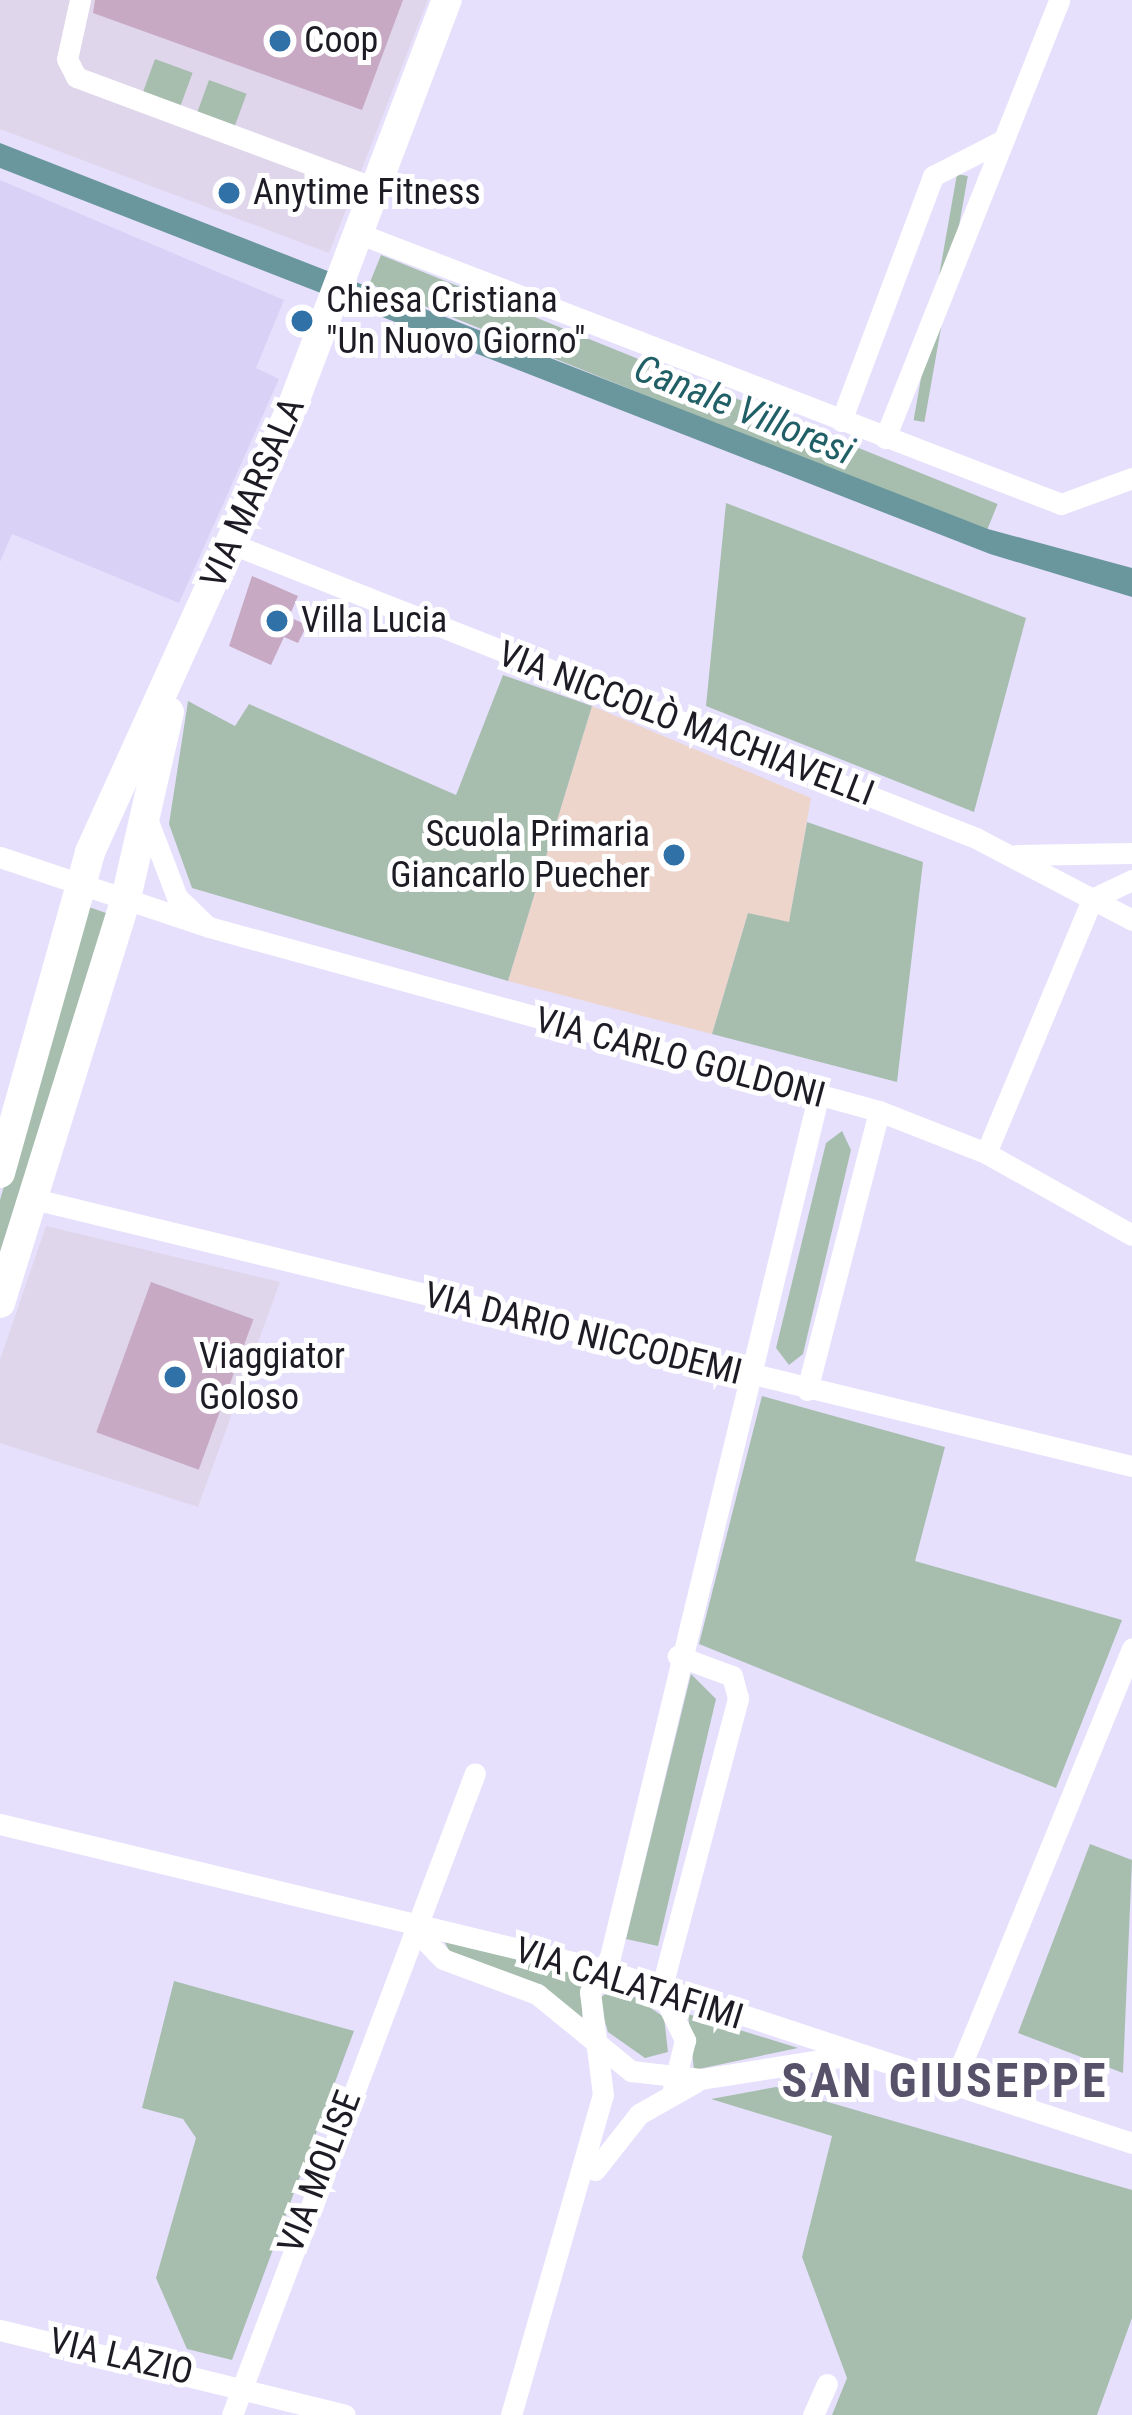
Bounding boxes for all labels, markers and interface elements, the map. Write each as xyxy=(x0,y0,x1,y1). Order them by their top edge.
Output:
place label: Coop xyxy=(304,19,378,63)
marker: Coop xyxy=(267,28,293,54)
place label: Anytime Fitness xyxy=(253,171,481,215)
marker: Anytime Fitness xyxy=(216,180,242,206)
place label: Chiesa Cristiana "Un Nuovo Giorno" xyxy=(326,278,586,363)
marker: Chiesa Cristiana "Un Nuovo Giorno" xyxy=(289,308,315,334)
water label: Canale Villoresi xyxy=(628,345,860,475)
street label: VIA MARSALA xyxy=(192,391,314,595)
place label: Villa Lucia xyxy=(301,599,447,643)
marker: Villa Lucia xyxy=(264,608,290,634)
street label: VIA NICCOLÒ MACHIAVELLI xyxy=(492,632,880,816)
place label: Scuola Primaria Giancarlo Puecher xyxy=(390,812,650,897)
marker: Scuola Primaria Giancarlo Puecher xyxy=(661,842,687,868)
street label: VIA CARLO GOLDONI xyxy=(530,999,830,1117)
street label: VIA DARIO NICCODEMI xyxy=(420,1274,746,1394)
place label: Viaggiator Goloso xyxy=(199,1334,345,1419)
marker: Viaggiator Goloso xyxy=(162,1364,188,1390)
street label: VIA CALATAFIMI xyxy=(510,1929,748,2039)
district label: SAN GIUSEPPE xyxy=(781,2052,1109,2110)
street label: VIA MOLISE xyxy=(269,2085,371,2259)
street label: VIA LAZIO xyxy=(45,2320,197,2394)

